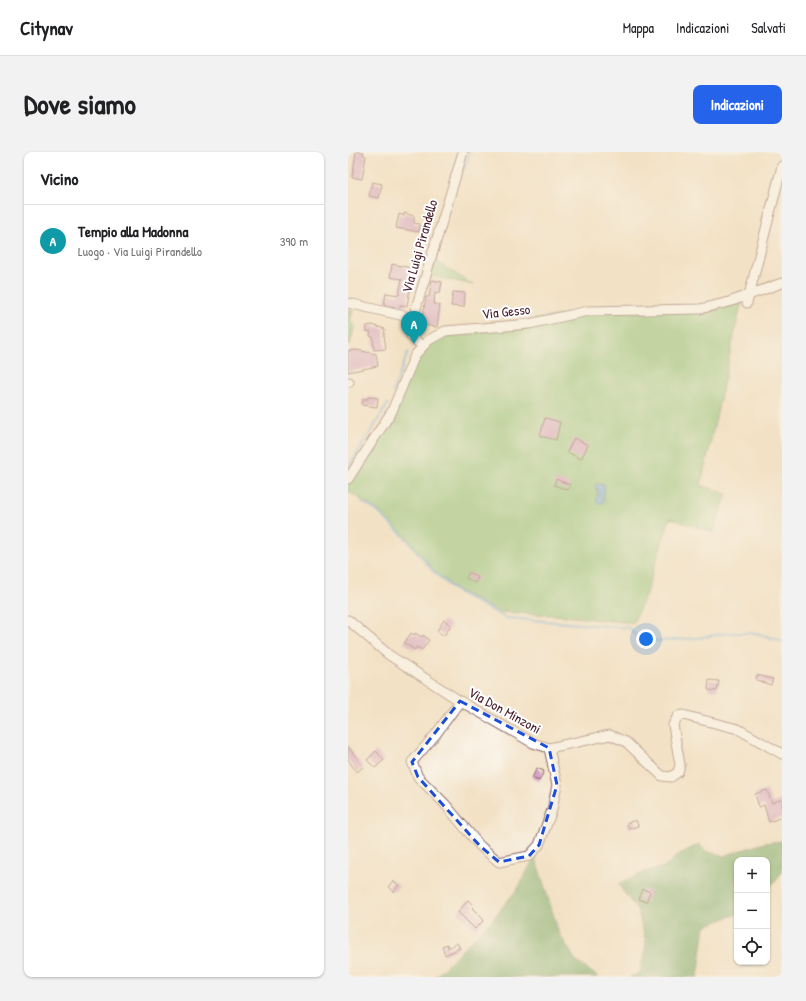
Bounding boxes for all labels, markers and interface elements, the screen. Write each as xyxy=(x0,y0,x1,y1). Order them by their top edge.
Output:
text: Citynav xyxy=(20,15,73,41)
text: Mappa xyxy=(623,18,654,37)
text: Indicazioni xyxy=(676,18,729,37)
text: Salvati xyxy=(751,18,786,37)
text: Dove siamo xyxy=(24,85,136,123)
button: Indicazioni xyxy=(693,85,782,124)
text: Vicino xyxy=(40,167,78,190)
street label: Via Luigi Pirandello xyxy=(397,197,442,295)
text: Tempio alla Madonna xyxy=(78,221,188,242)
text: A xyxy=(50,232,56,250)
text: 390 m xyxy=(280,232,308,250)
text: Luogo · Via Luigi Pirandello xyxy=(78,242,202,260)
street label: Via Gesso xyxy=(481,299,531,323)
pin: A xyxy=(401,311,427,344)
your location xyxy=(636,629,656,649)
street label: Via Don Minzoni xyxy=(465,682,545,738)
map controls xyxy=(734,857,770,965)
button: + xyxy=(734,857,770,893)
button: − xyxy=(734,893,770,929)
button: locate xyxy=(734,929,770,965)

